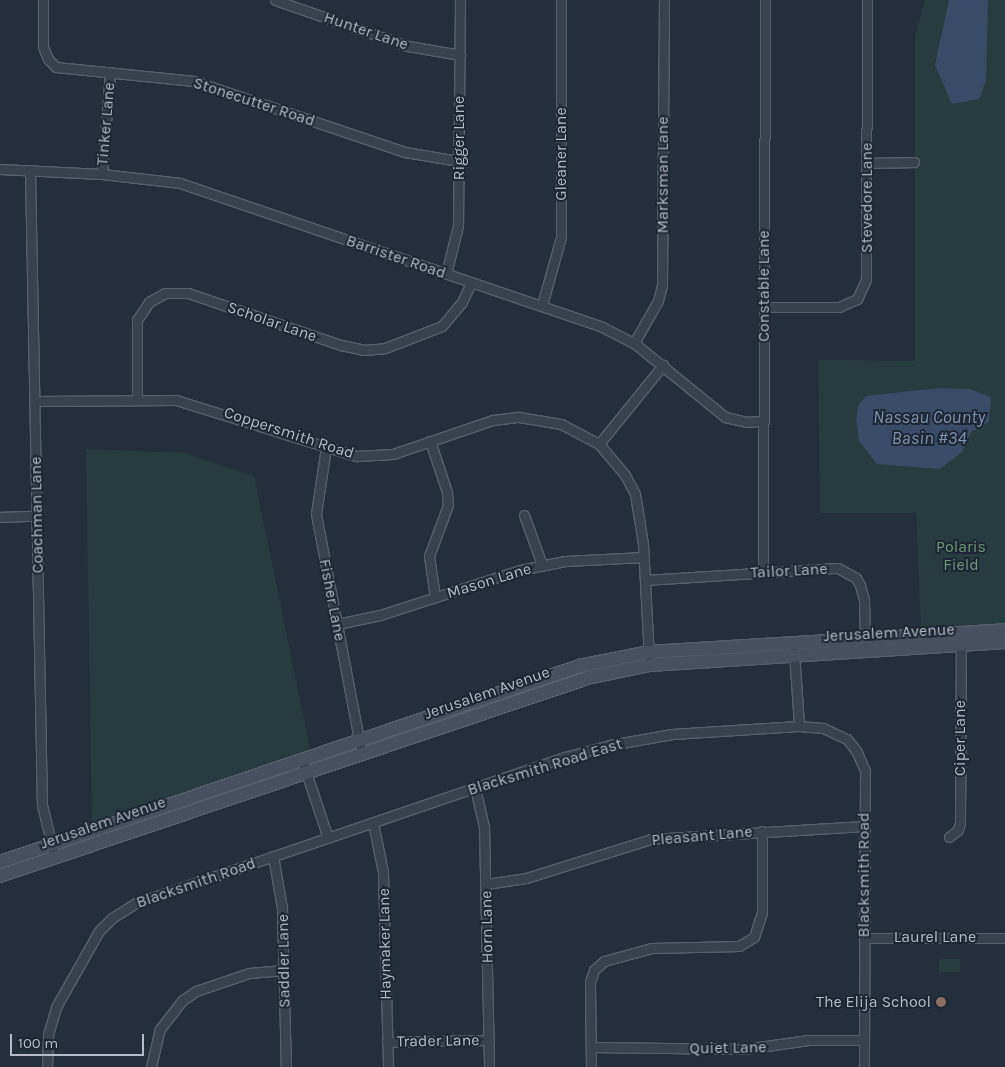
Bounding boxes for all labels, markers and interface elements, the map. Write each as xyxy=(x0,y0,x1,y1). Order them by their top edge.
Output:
street label: Hunter Lane xyxy=(321,8,411,54)
street label: Stonecutter Road xyxy=(191,73,317,131)
street label: Tinker Lane xyxy=(93,82,119,166)
street label: Rigger Lane xyxy=(449,96,469,180)
street label: Gleaner Lane xyxy=(551,107,571,201)
street label: Marksman Lane xyxy=(653,117,673,233)
street label: Stevedore Lane xyxy=(857,143,877,253)
street label: Constable Lane xyxy=(754,230,774,342)
street label: Barrister Road xyxy=(344,231,448,283)
street label: Scholar Lane xyxy=(225,298,319,346)
street label: Coppersmith Road xyxy=(222,403,356,463)
water label: Nassau County Basin #34 xyxy=(873,407,985,449)
street label: Coachman Lane xyxy=(26,457,48,573)
park label: Polaris Field xyxy=(936,537,986,575)
street label: Fisher Lane xyxy=(315,557,349,643)
street label: Mason Lane xyxy=(445,559,533,603)
street label: Tailor Lane xyxy=(750,559,828,583)
street label: Jerusalem Avenue xyxy=(823,620,955,646)
street label: Jerusalem Avenue xyxy=(422,663,552,723)
street label: Ciper Lane xyxy=(950,700,970,776)
street label: Blacksmith Road East xyxy=(465,734,625,800)
street label: Jerusalem Avenue xyxy=(38,793,168,853)
street label: Blacksmith Road xyxy=(854,813,874,937)
street label: Pleasant Lane xyxy=(651,822,753,850)
street label: Blacksmith Road xyxy=(134,854,258,912)
street label: Haymaker Lane xyxy=(374,888,396,1000)
street label: Horn Lane xyxy=(477,890,497,964)
street label: Saddler Lane xyxy=(274,914,294,1008)
street label: Laurel Lane xyxy=(894,927,976,947)
place label: The Elija School xyxy=(816,992,931,1012)
marker: The Elija School xyxy=(935,996,947,1008)
scale bar xyxy=(12,1024,146,1056)
street label: Trader Lane xyxy=(396,1031,480,1051)
text: 100 m xyxy=(18,1034,58,1052)
street label: Quiet Lane xyxy=(689,1038,767,1058)

